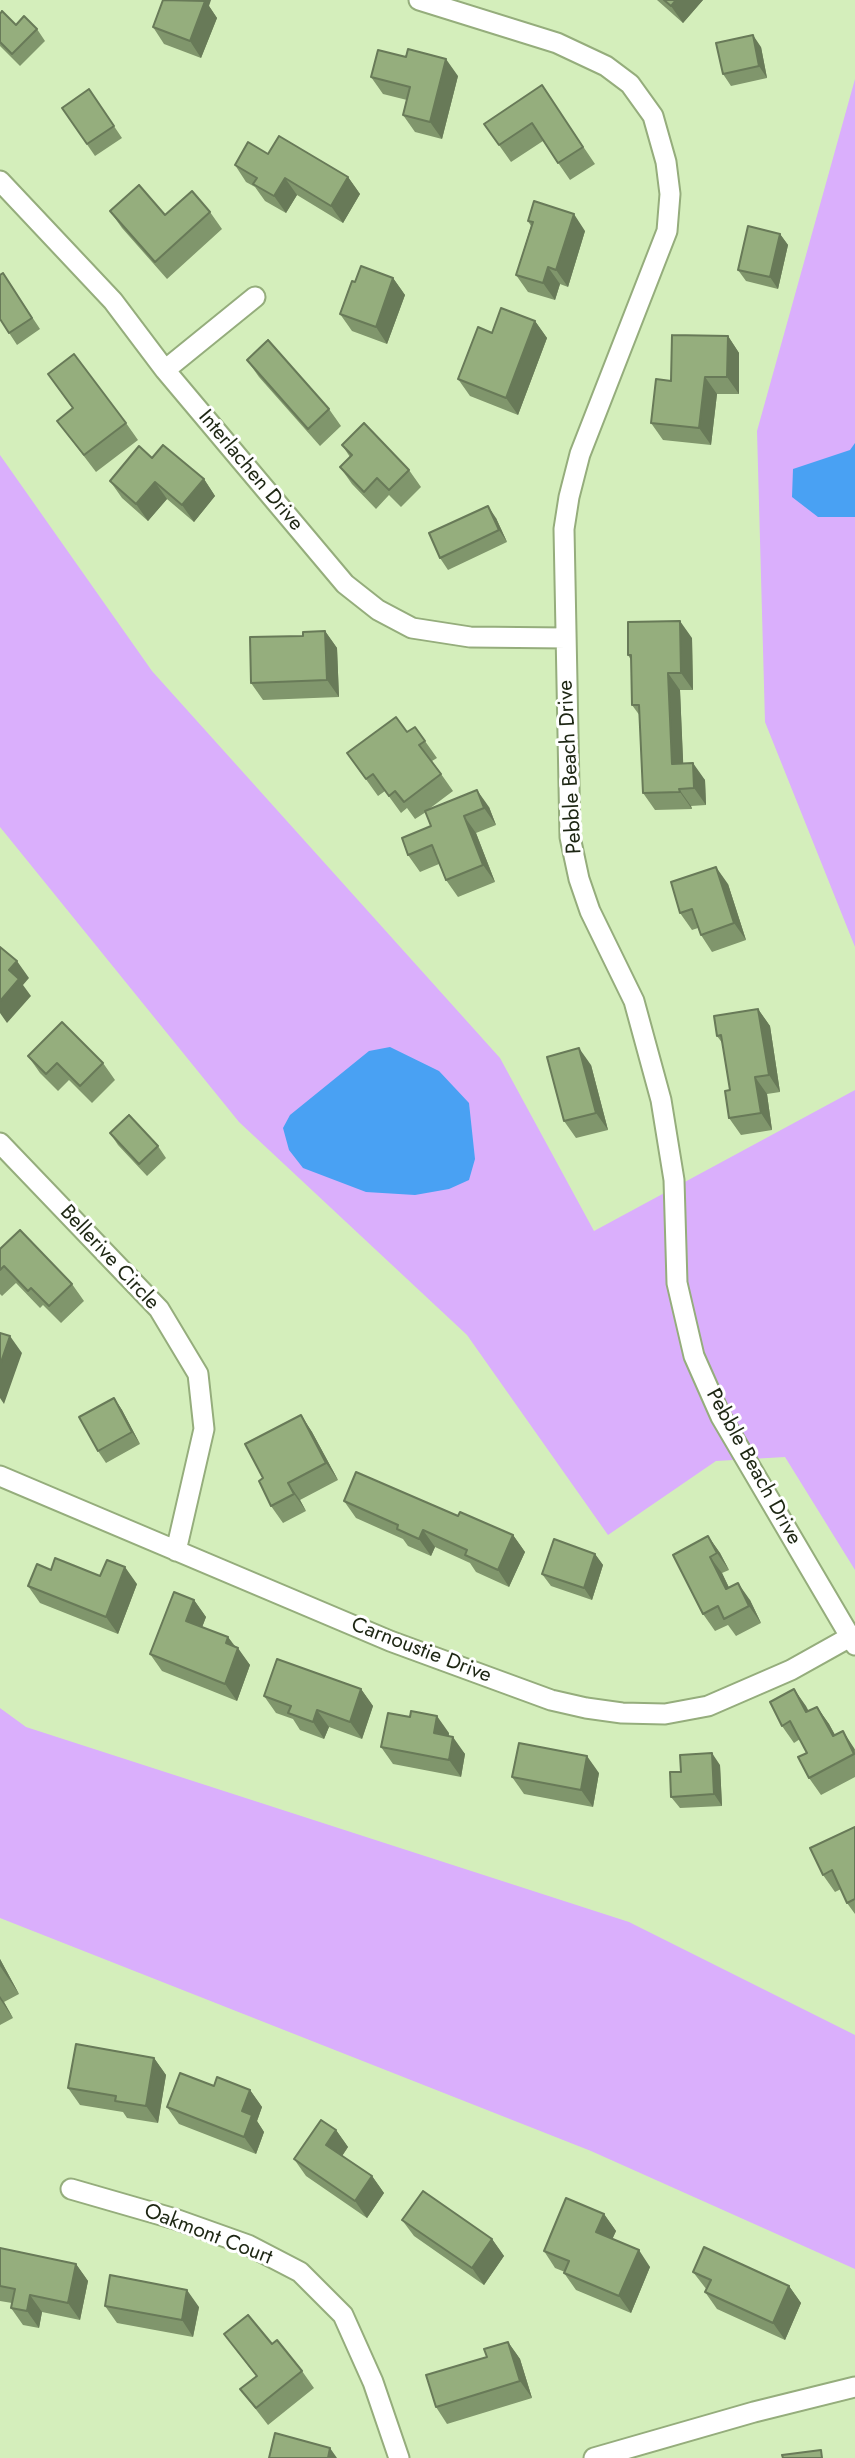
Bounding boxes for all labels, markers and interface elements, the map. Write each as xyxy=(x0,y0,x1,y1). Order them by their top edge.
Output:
street label: Interlachen Drive xyxy=(192,405,308,537)
street label: Pebble Beach Drive xyxy=(554,679,588,855)
street label: Bellerive Circle xyxy=(54,1200,164,1316)
street label: Pebble Beach Drive xyxy=(700,1385,806,1549)
street label: Carnoustie Drive xyxy=(347,1613,495,1689)
street label: Oakmont Court xyxy=(140,2199,276,2271)

